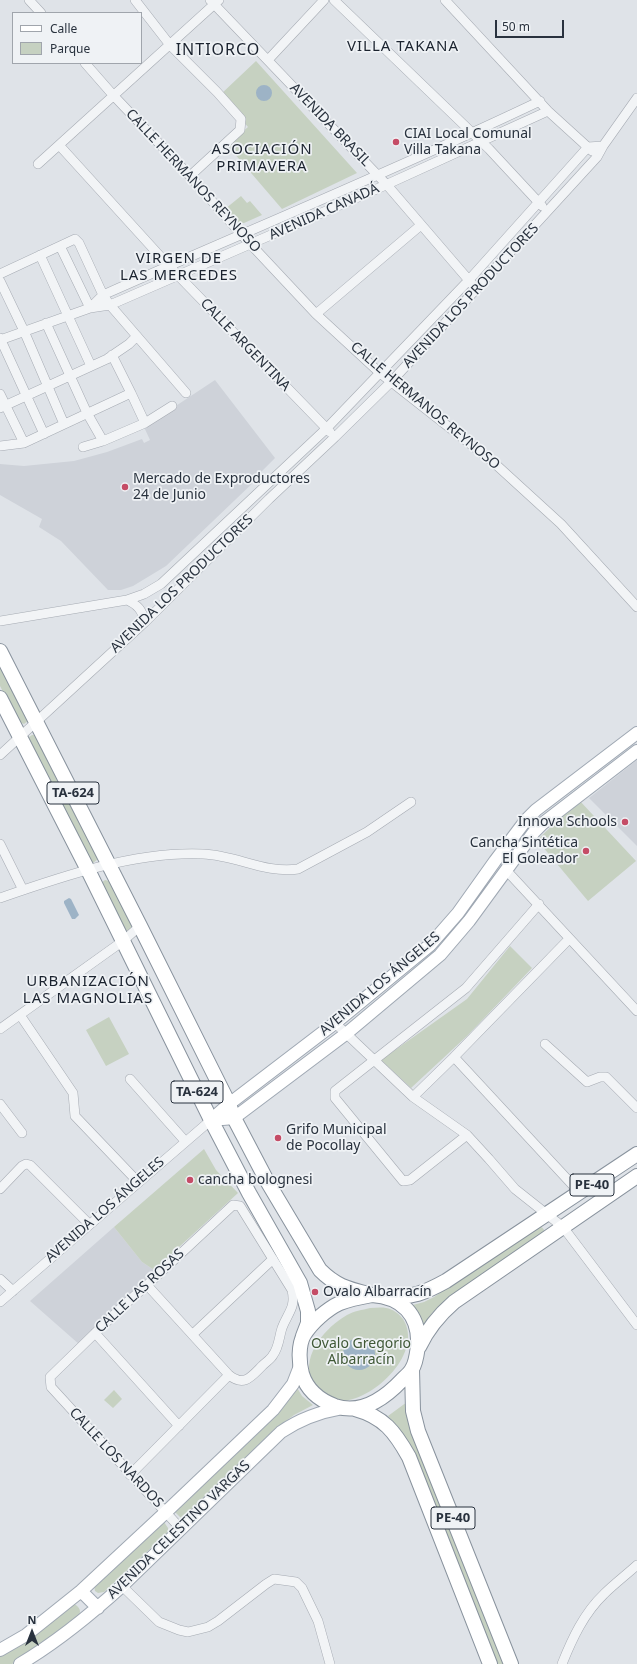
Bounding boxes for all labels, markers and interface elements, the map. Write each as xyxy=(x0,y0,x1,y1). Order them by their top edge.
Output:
legend xyxy=(12,12,142,64)
scale bar xyxy=(497,12,566,38)
text: 50 m xyxy=(502,18,530,35)
text: Calle xyxy=(50,20,77,37)
district label: VILLA TAKANA xyxy=(347,38,459,56)
text: Parque xyxy=(50,40,90,57)
district label: INTIORCO xyxy=(176,40,260,60)
street label: AVENIDA BRASIL xyxy=(286,80,374,170)
street label: CALLE HERMANOS REYNOSO xyxy=(122,106,264,256)
place label: CIAI Local Comunal Villa Takana xyxy=(404,126,532,158)
marker: CIAI Local Comunal Villa Takana xyxy=(391,137,401,147)
district label: ASOCIACIÓN PRIMAVERA xyxy=(211,141,313,176)
street label: AVENIDA CANADÁ xyxy=(266,180,382,244)
street label: AVENIDA LOS PRODUCTORES xyxy=(399,220,543,372)
district label: VIRGEN DE LAS MERCEDES xyxy=(120,250,238,285)
street label: CALLE ARGENTINA xyxy=(196,295,294,395)
street label: CALLE HERMANOS REYNOSO xyxy=(347,339,503,473)
place label: Mercado de Exproductores 24 de Junio xyxy=(133,471,310,504)
marker: Mercado de Exproductores 24 de Junio xyxy=(120,482,130,492)
street label: AVENIDA LOS PRODUCTORES xyxy=(107,511,257,657)
road number: TA-624 xyxy=(47,782,99,804)
place label: Innova Schools xyxy=(518,814,617,830)
marker: Innova Schools xyxy=(620,817,630,827)
place label: Cancha Sintética El Goleador xyxy=(470,835,578,868)
marker: Cancha Sintética El Goleador xyxy=(581,846,591,856)
street label: AVENIDA LOS ÁNGELES xyxy=(316,929,444,1039)
district label: URBANIZACIÓN LAS MAGNOLIAS xyxy=(23,973,153,1008)
road number: TA-624 xyxy=(171,1081,223,1103)
place label: Grifo Municipal de Pocollay xyxy=(286,1122,387,1154)
marker: Grifo Municipal de Pocollay xyxy=(273,1133,283,1143)
street label: AVENIDA LOS ÁNGELES xyxy=(42,1154,168,1266)
place label: cancha bolognesi xyxy=(198,1172,313,1188)
road number: PE-40 xyxy=(570,1174,614,1196)
marker: cancha bolognesi xyxy=(185,1175,195,1185)
street label: CALLE LAS ROSAS xyxy=(92,1245,188,1337)
place label: Ovalo Albarracín xyxy=(323,1284,432,1300)
marker: Ovalo Albarracín xyxy=(310,1287,320,1297)
park label: Ovalo Gregorio Albarracín xyxy=(311,1336,411,1368)
street label: CALLE LOS NARDOS xyxy=(65,1405,167,1511)
street label: AVENIDA CELESTINO VARGAS xyxy=(104,1457,254,1603)
road number: PE-40 xyxy=(431,1507,475,1529)
north arrow xyxy=(12,1612,52,1652)
text: N xyxy=(28,1612,36,1627)

